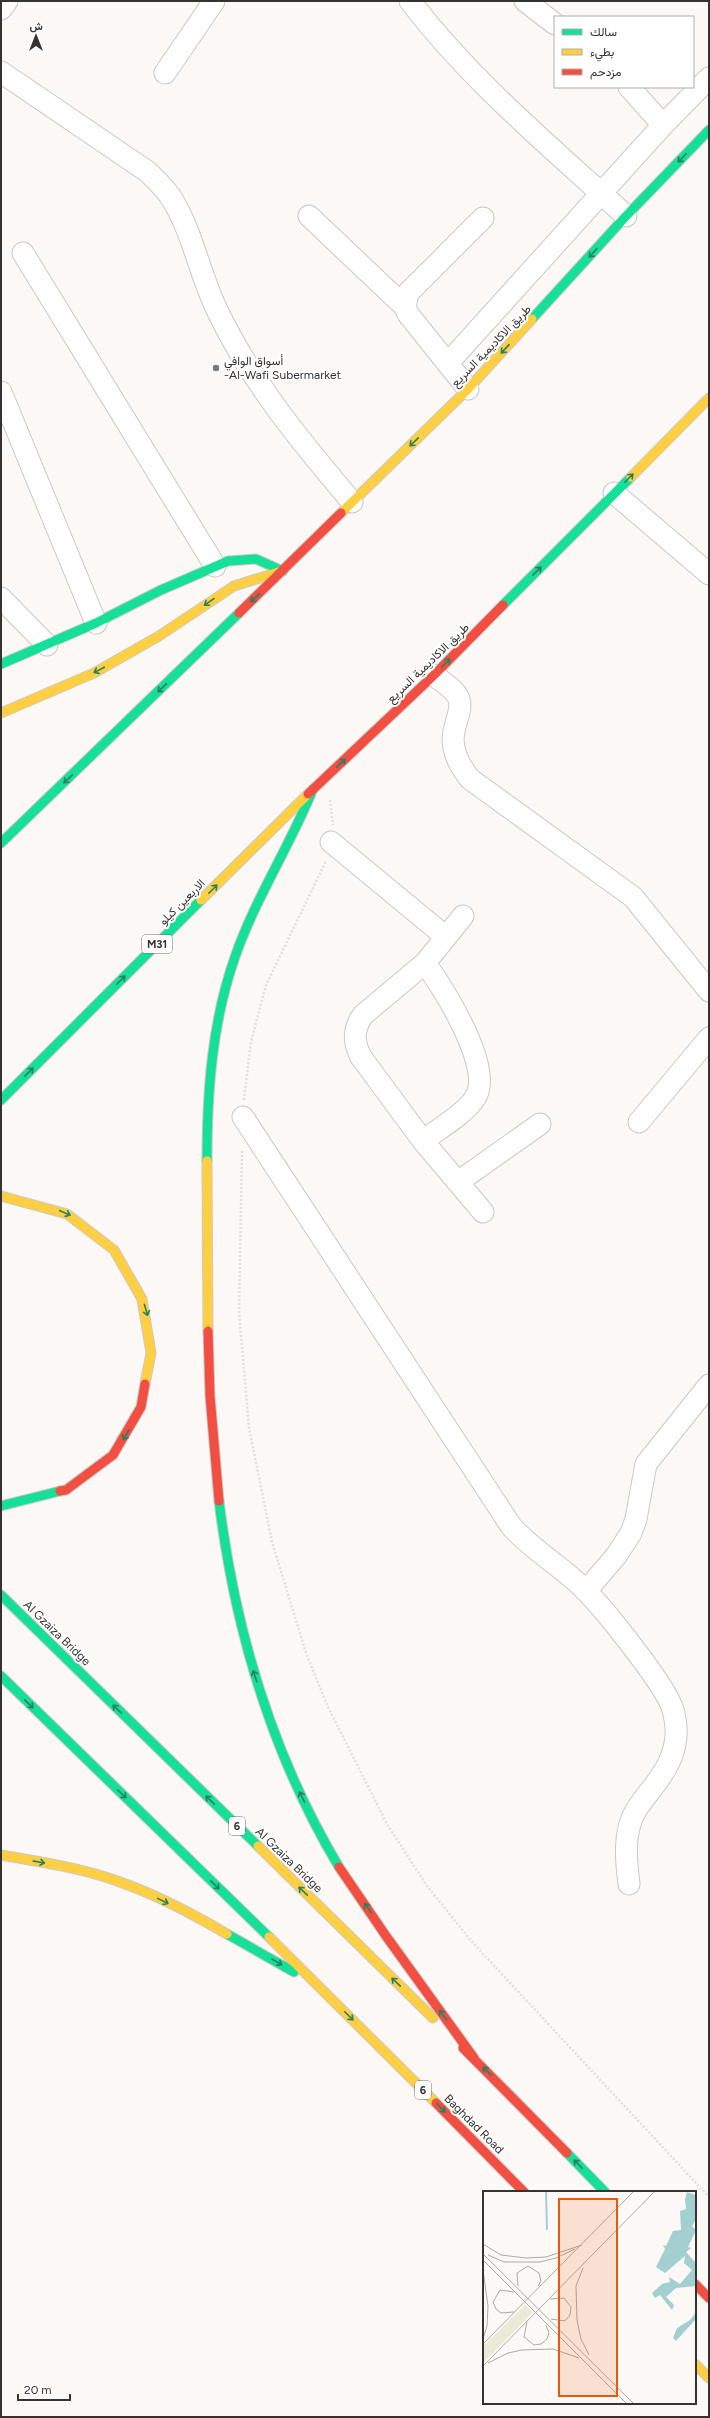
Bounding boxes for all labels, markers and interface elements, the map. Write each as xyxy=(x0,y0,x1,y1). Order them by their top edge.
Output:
north arrow xyxy=(16,16,56,56)
legend xyxy=(554,16,694,88)
text: ش xyxy=(29,20,43,33)
text: سالك xyxy=(590,25,617,39)
text: بطيء xyxy=(590,45,614,62)
text: مزدحم xyxy=(590,65,621,80)
one-way arrow xyxy=(677,153,687,163)
one-way arrow xyxy=(588,248,598,258)
street label: طريق الاكاديمية السريع xyxy=(448,302,535,391)
one-way arrow xyxy=(500,344,510,354)
place label: أسواق الوافي -Al-Wafi Subermarket xyxy=(224,354,341,382)
marker: أسواق الوافي -Al-Wafi Subermarket xyxy=(211,363,221,373)
one-way arrow xyxy=(409,437,419,446)
one-way arrow xyxy=(624,473,634,483)
one-way arrow xyxy=(532,566,542,576)
one-way arrow xyxy=(250,593,260,603)
one-way arrow xyxy=(204,598,215,606)
street label: طريق الاكاديمية السريع xyxy=(384,620,474,707)
one-way arrow xyxy=(441,658,451,668)
one-way arrow xyxy=(93,667,105,675)
one-way arrow xyxy=(157,684,167,693)
one-way arrow xyxy=(336,758,347,767)
one-way arrow xyxy=(63,774,73,783)
street label: الاربعين كيلو xyxy=(156,876,209,929)
one-way arrow xyxy=(208,884,218,894)
road number: M31 xyxy=(142,935,172,953)
one-way arrow xyxy=(116,976,126,985)
one-way arrow xyxy=(24,1067,34,1077)
one-way arrow xyxy=(59,1210,71,1217)
one-way arrow xyxy=(142,1303,150,1316)
one-way arrow xyxy=(122,1428,130,1440)
street label: Al Gzaiza Bridge xyxy=(21,1598,94,1669)
one-way arrow xyxy=(251,1669,258,1682)
one-way arrow xyxy=(24,1699,34,1708)
one-way arrow xyxy=(112,1704,122,1714)
one-way arrow xyxy=(117,1789,127,1799)
one-way arrow xyxy=(298,1791,305,1803)
one-way arrow xyxy=(205,1795,215,1804)
road number: 6 xyxy=(229,1817,245,1835)
street label: Al Gzaiza Bridge xyxy=(253,1825,326,1896)
one-way arrow xyxy=(32,1858,45,1866)
one-way arrow xyxy=(210,1880,220,1889)
one-way arrow xyxy=(298,1886,308,1895)
one-way arrow xyxy=(157,1898,169,1905)
one-way arrow xyxy=(364,1903,372,1914)
one-way arrow xyxy=(271,1959,283,1967)
one-way arrow xyxy=(391,1977,401,1986)
one-way arrow xyxy=(439,2009,447,2020)
one-way arrow xyxy=(344,2011,354,2021)
one-way arrow xyxy=(482,2066,492,2076)
road number: 6 xyxy=(415,2081,431,2099)
street label: Baghdad Road xyxy=(441,2091,507,2157)
one-way arrow xyxy=(436,2103,446,2113)
one-way arrow xyxy=(573,2159,583,2169)
inset map xyxy=(483,2191,696,2404)
scale bar xyxy=(18,2376,70,2402)
text: 20 m xyxy=(24,2383,52,2397)

